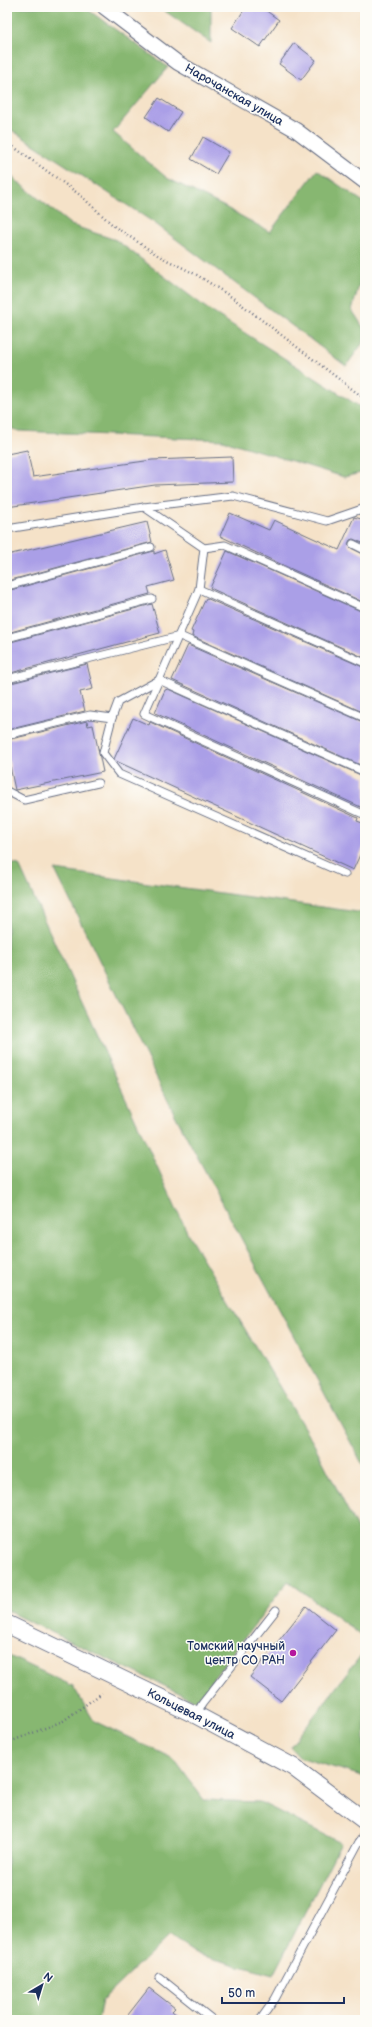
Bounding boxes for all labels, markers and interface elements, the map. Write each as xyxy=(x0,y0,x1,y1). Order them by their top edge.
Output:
street label: Нарочанская улица xyxy=(182,61,286,129)
place label: Томский научный центр СО РАН xyxy=(187,1639,285,1668)
marker: Томский научный центр СО РАН xyxy=(288,1648,298,1658)
street label: Кольцевая улица xyxy=(144,1685,238,1743)
north arrow xyxy=(22,1965,62,2005)
text: N xyxy=(41,1970,55,1985)
scale bar xyxy=(222,1979,344,2005)
text: 50 m xyxy=(228,1986,255,2001)

